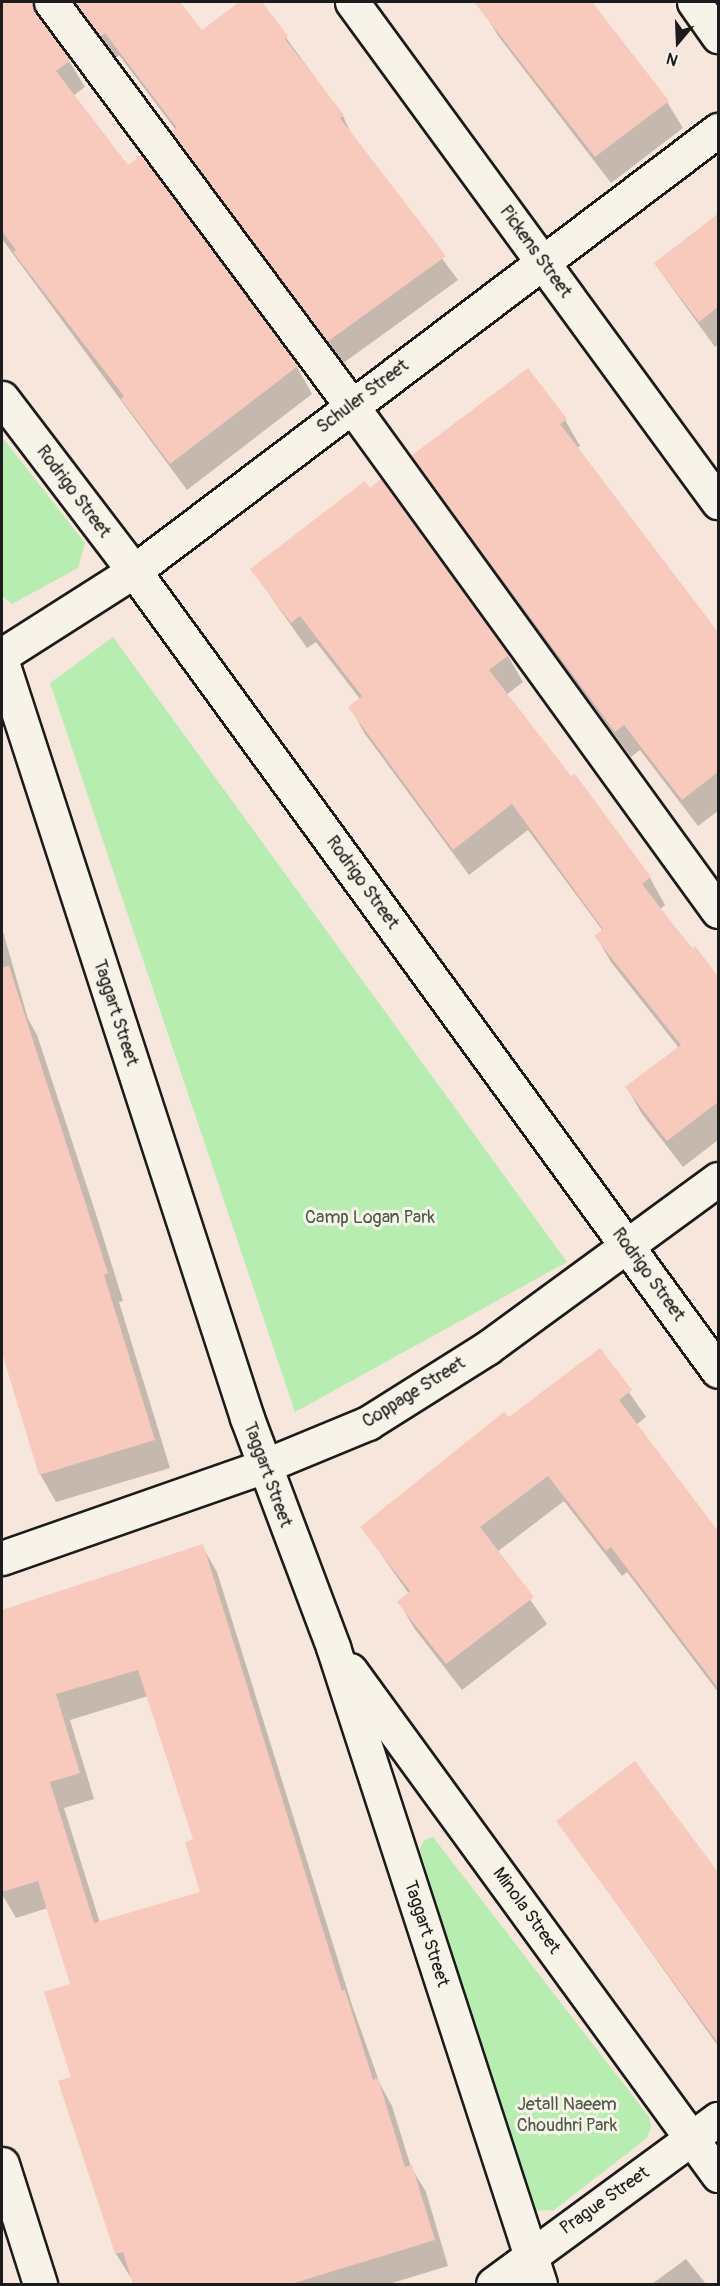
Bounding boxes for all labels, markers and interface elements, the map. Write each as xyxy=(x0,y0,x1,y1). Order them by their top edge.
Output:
north arrow xyxy=(648,12,708,72)
text: N xyxy=(664,48,681,70)
street label: Pickens Street xyxy=(494,202,576,302)
street label: Schuler Street xyxy=(313,355,413,439)
street label: Rodrigo Street xyxy=(31,442,115,542)
street label: Rodrigo Street xyxy=(321,832,403,934)
street label: Taggart Street xyxy=(88,957,142,1069)
park label: Camp Logan Park xyxy=(305,1207,435,1229)
street label: Rodrigo Street xyxy=(607,1224,689,1326)
street label: Coppage Street xyxy=(359,1353,469,1433)
street label: Taggart Street xyxy=(238,1420,296,1530)
street label: Minola Street xyxy=(487,1864,565,1958)
street label: Taggart Street xyxy=(399,1878,453,1990)
park label: Jetall Naeem Choudhri Park xyxy=(517,2095,617,2138)
street label: Prague Street xyxy=(556,2162,654,2240)

